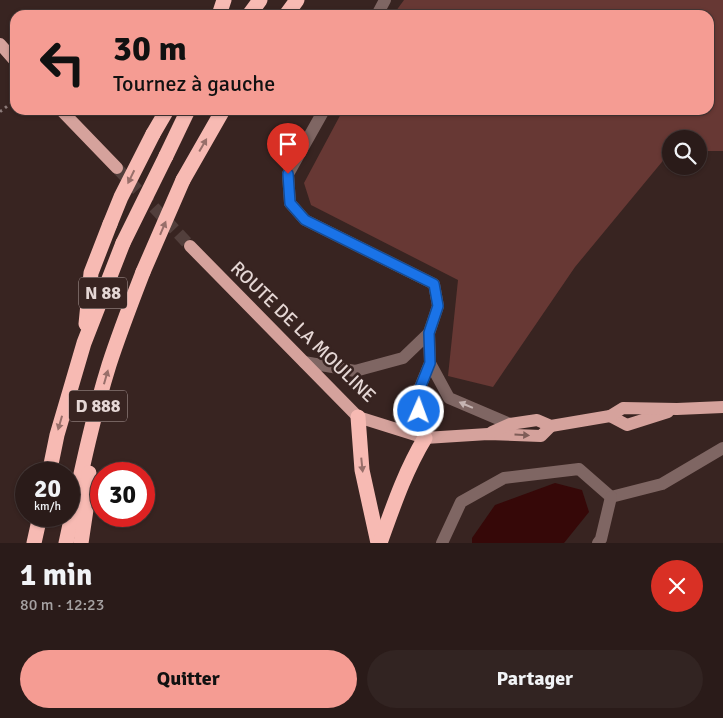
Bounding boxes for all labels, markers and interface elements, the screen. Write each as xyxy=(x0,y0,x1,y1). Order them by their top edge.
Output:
text: 30 m xyxy=(113,27,187,70)
icon: left xyxy=(30,30,95,95)
text: Tournez à gauche xyxy=(113,70,275,97)
pin xyxy=(267,123,309,174)
icon: arrive xyxy=(274,130,302,158)
map controls xyxy=(662,130,707,175)
button: search xyxy=(662,130,707,175)
one-way arrow xyxy=(199,138,208,151)
one-way arrow xyxy=(127,170,135,185)
one-way arrow xyxy=(159,220,167,235)
street label: ROUTE DE LA MOULINE xyxy=(225,256,381,408)
road number: N 88 xyxy=(79,278,127,308)
one-way arrow xyxy=(102,369,110,384)
position arrow xyxy=(392,384,444,436)
road number: D 888 xyxy=(69,391,127,422)
one-way arrow xyxy=(458,400,473,408)
one-way arrow xyxy=(56,416,64,431)
one-way arrow xyxy=(514,432,530,440)
one-way arrow xyxy=(358,458,366,474)
speed limit sign: 30 xyxy=(90,462,155,527)
text: 20 xyxy=(34,473,61,504)
text: km/h xyxy=(34,499,61,514)
text: 1 min xyxy=(20,557,92,594)
button: close xyxy=(651,560,703,612)
text: 80 m · 12:23 xyxy=(20,595,104,615)
button: Quitter xyxy=(20,650,357,708)
button: Partager xyxy=(367,650,703,708)

